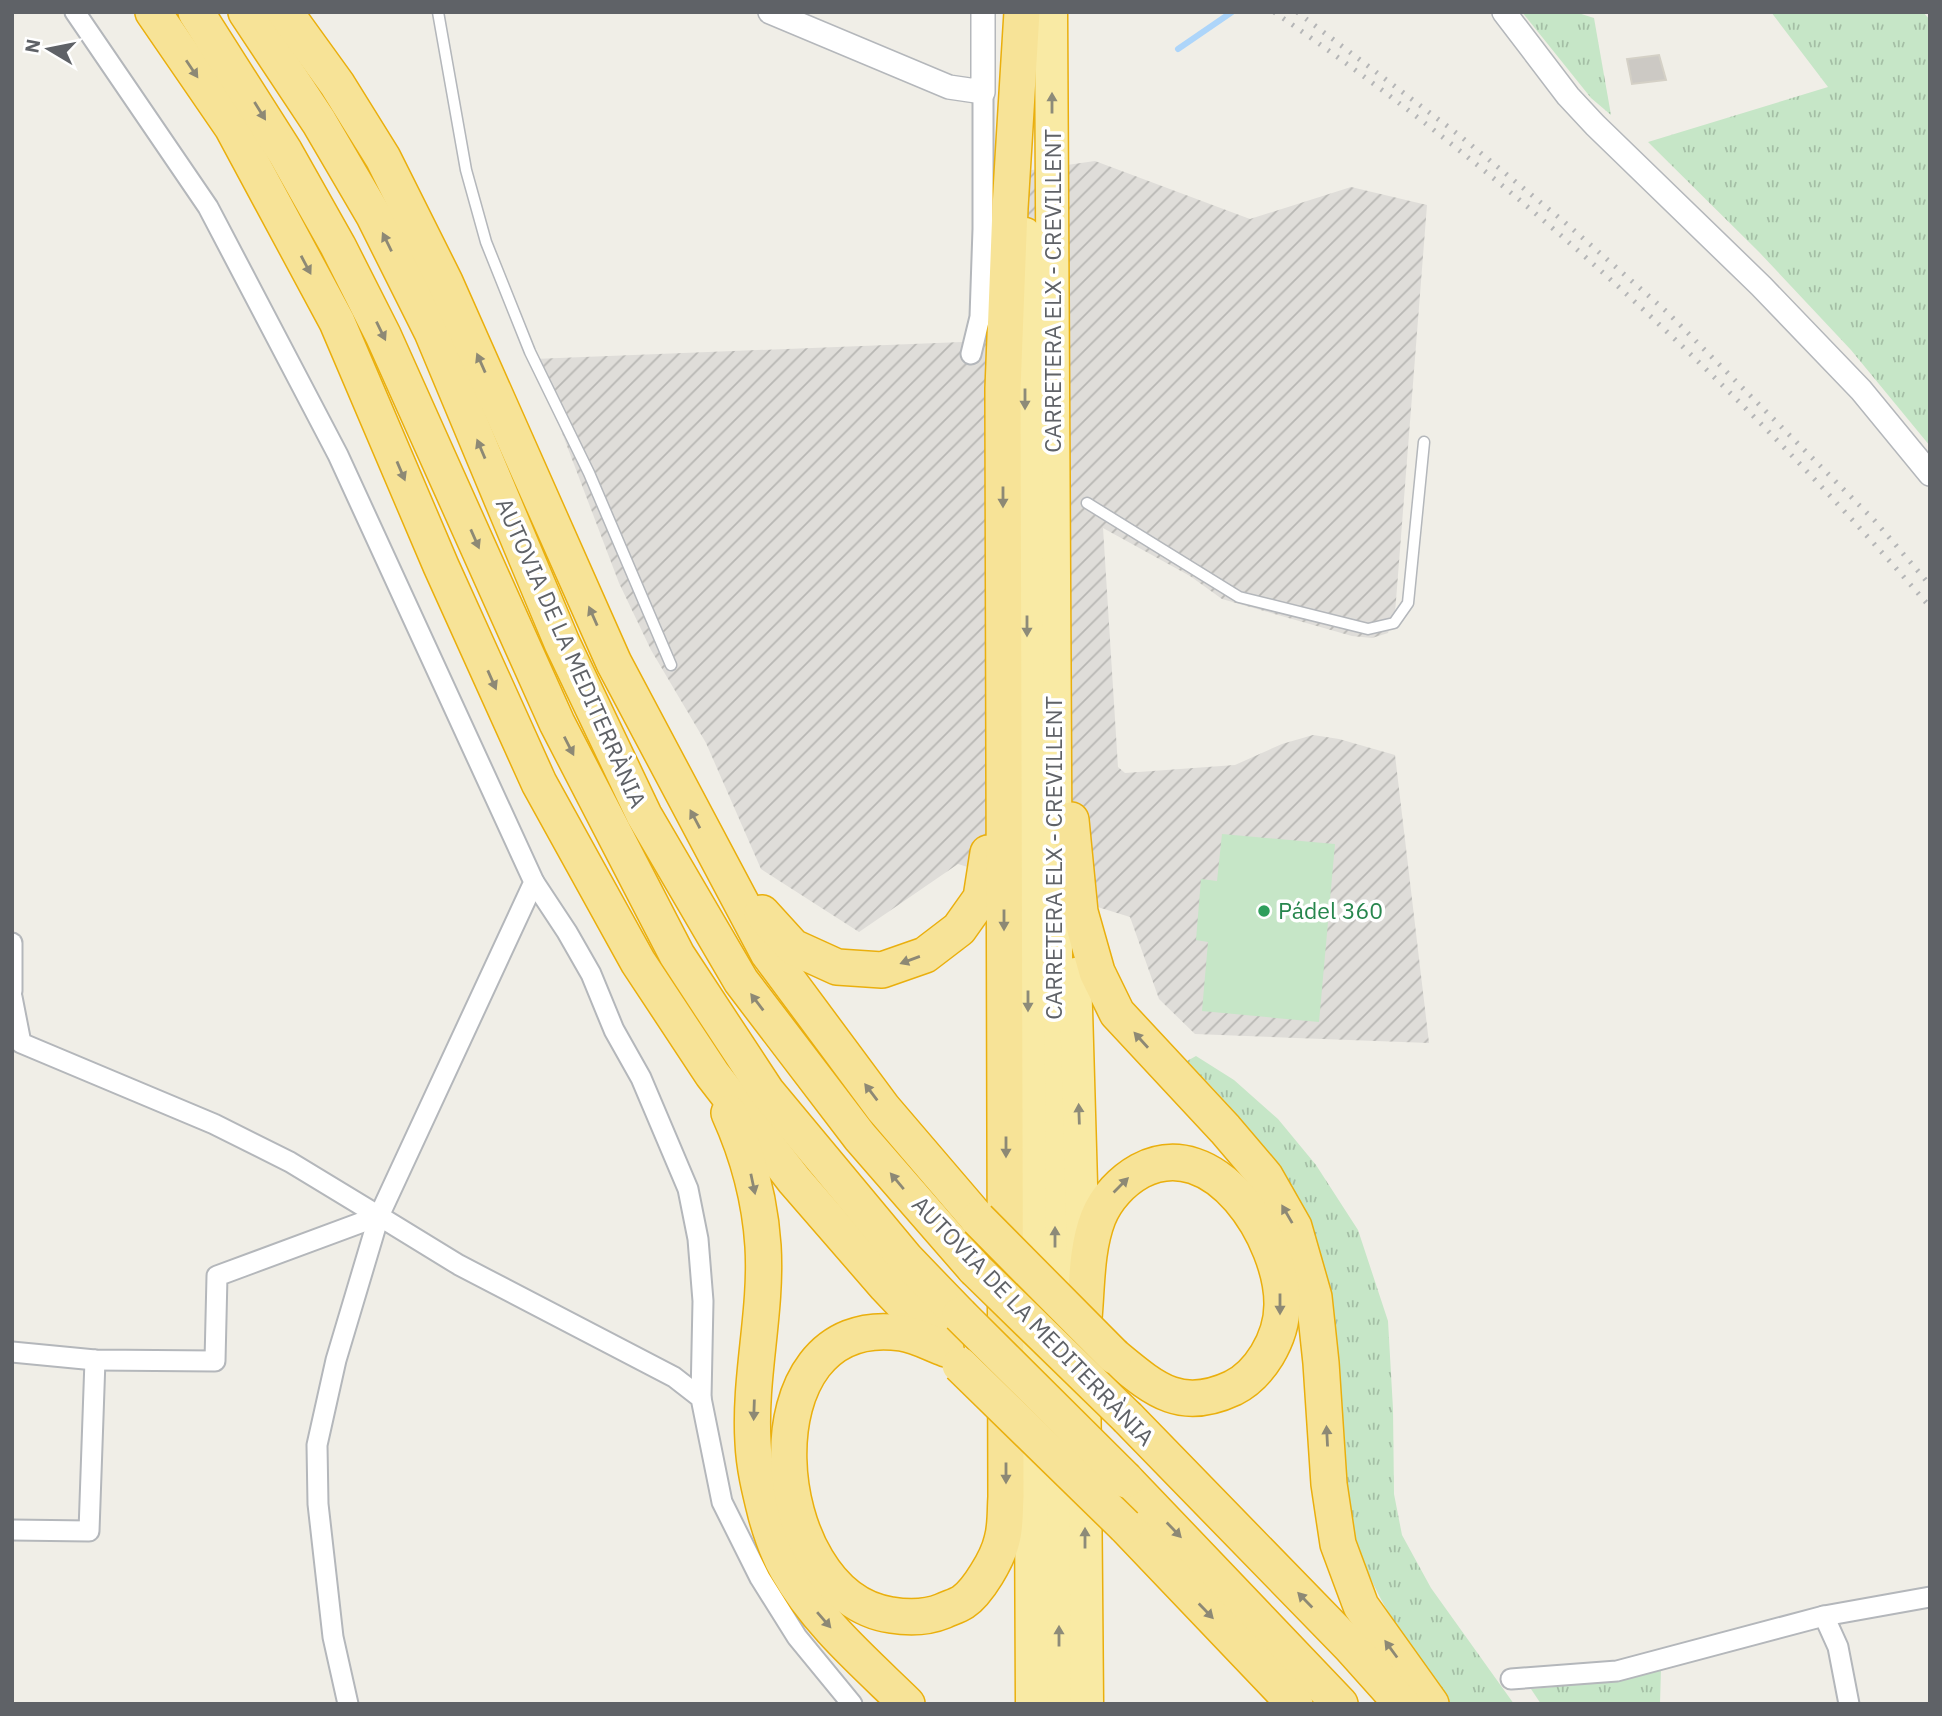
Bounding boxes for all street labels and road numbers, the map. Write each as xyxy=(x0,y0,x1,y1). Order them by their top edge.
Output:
street label: CARRETERA ELX - CREVILLENT xyxy=(1037,129,1067,453)
street label: AUTOVIA DE LA MEDITERRÀNIA xyxy=(490,493,654,812)
street label: CARRETERA ELX - CREVILLENT xyxy=(1038,696,1068,1020)
street label: AUTOVIA DE LA MEDITERRÀNIA xyxy=(906,1189,1161,1452)

